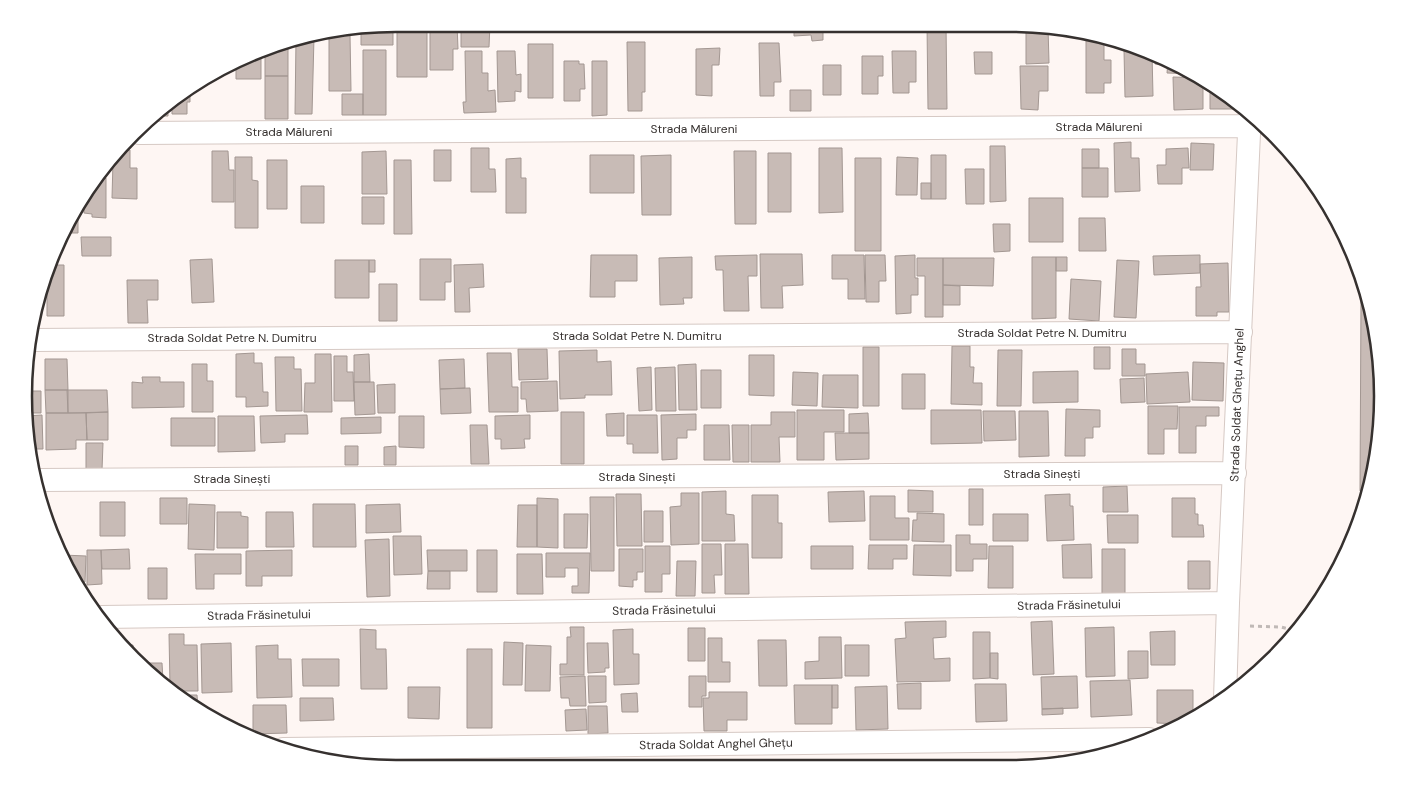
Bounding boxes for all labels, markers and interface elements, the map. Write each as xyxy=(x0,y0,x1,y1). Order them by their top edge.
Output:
street label: Strada Mălureni xyxy=(1056,119,1143,135)
street label: Strada Mălureni xyxy=(651,121,738,137)
street label: Strada Mălureni xyxy=(246,124,333,140)
street label: Strada Soldat Petre N. Dumitru xyxy=(957,325,1127,341)
street label: Strada Soldat Petre N. Dumitru xyxy=(552,328,722,344)
street label: Strada Soldat Ghețu Anghel xyxy=(1226,328,1248,482)
street label: Strada Soldat Petre N. Dumitru xyxy=(147,330,317,346)
street label: Strada Sinești xyxy=(1004,466,1081,482)
street label: Strada Sinești xyxy=(599,469,676,485)
street label: Strada Sinești xyxy=(194,471,271,487)
street label: Strada Frăsinetului xyxy=(1017,596,1121,614)
street label: Strada Frăsinetului xyxy=(612,601,716,619)
street label: Strada Frăsinetului xyxy=(207,606,311,624)
street label: Strada Soldat Anghel Ghețu xyxy=(639,735,793,753)

